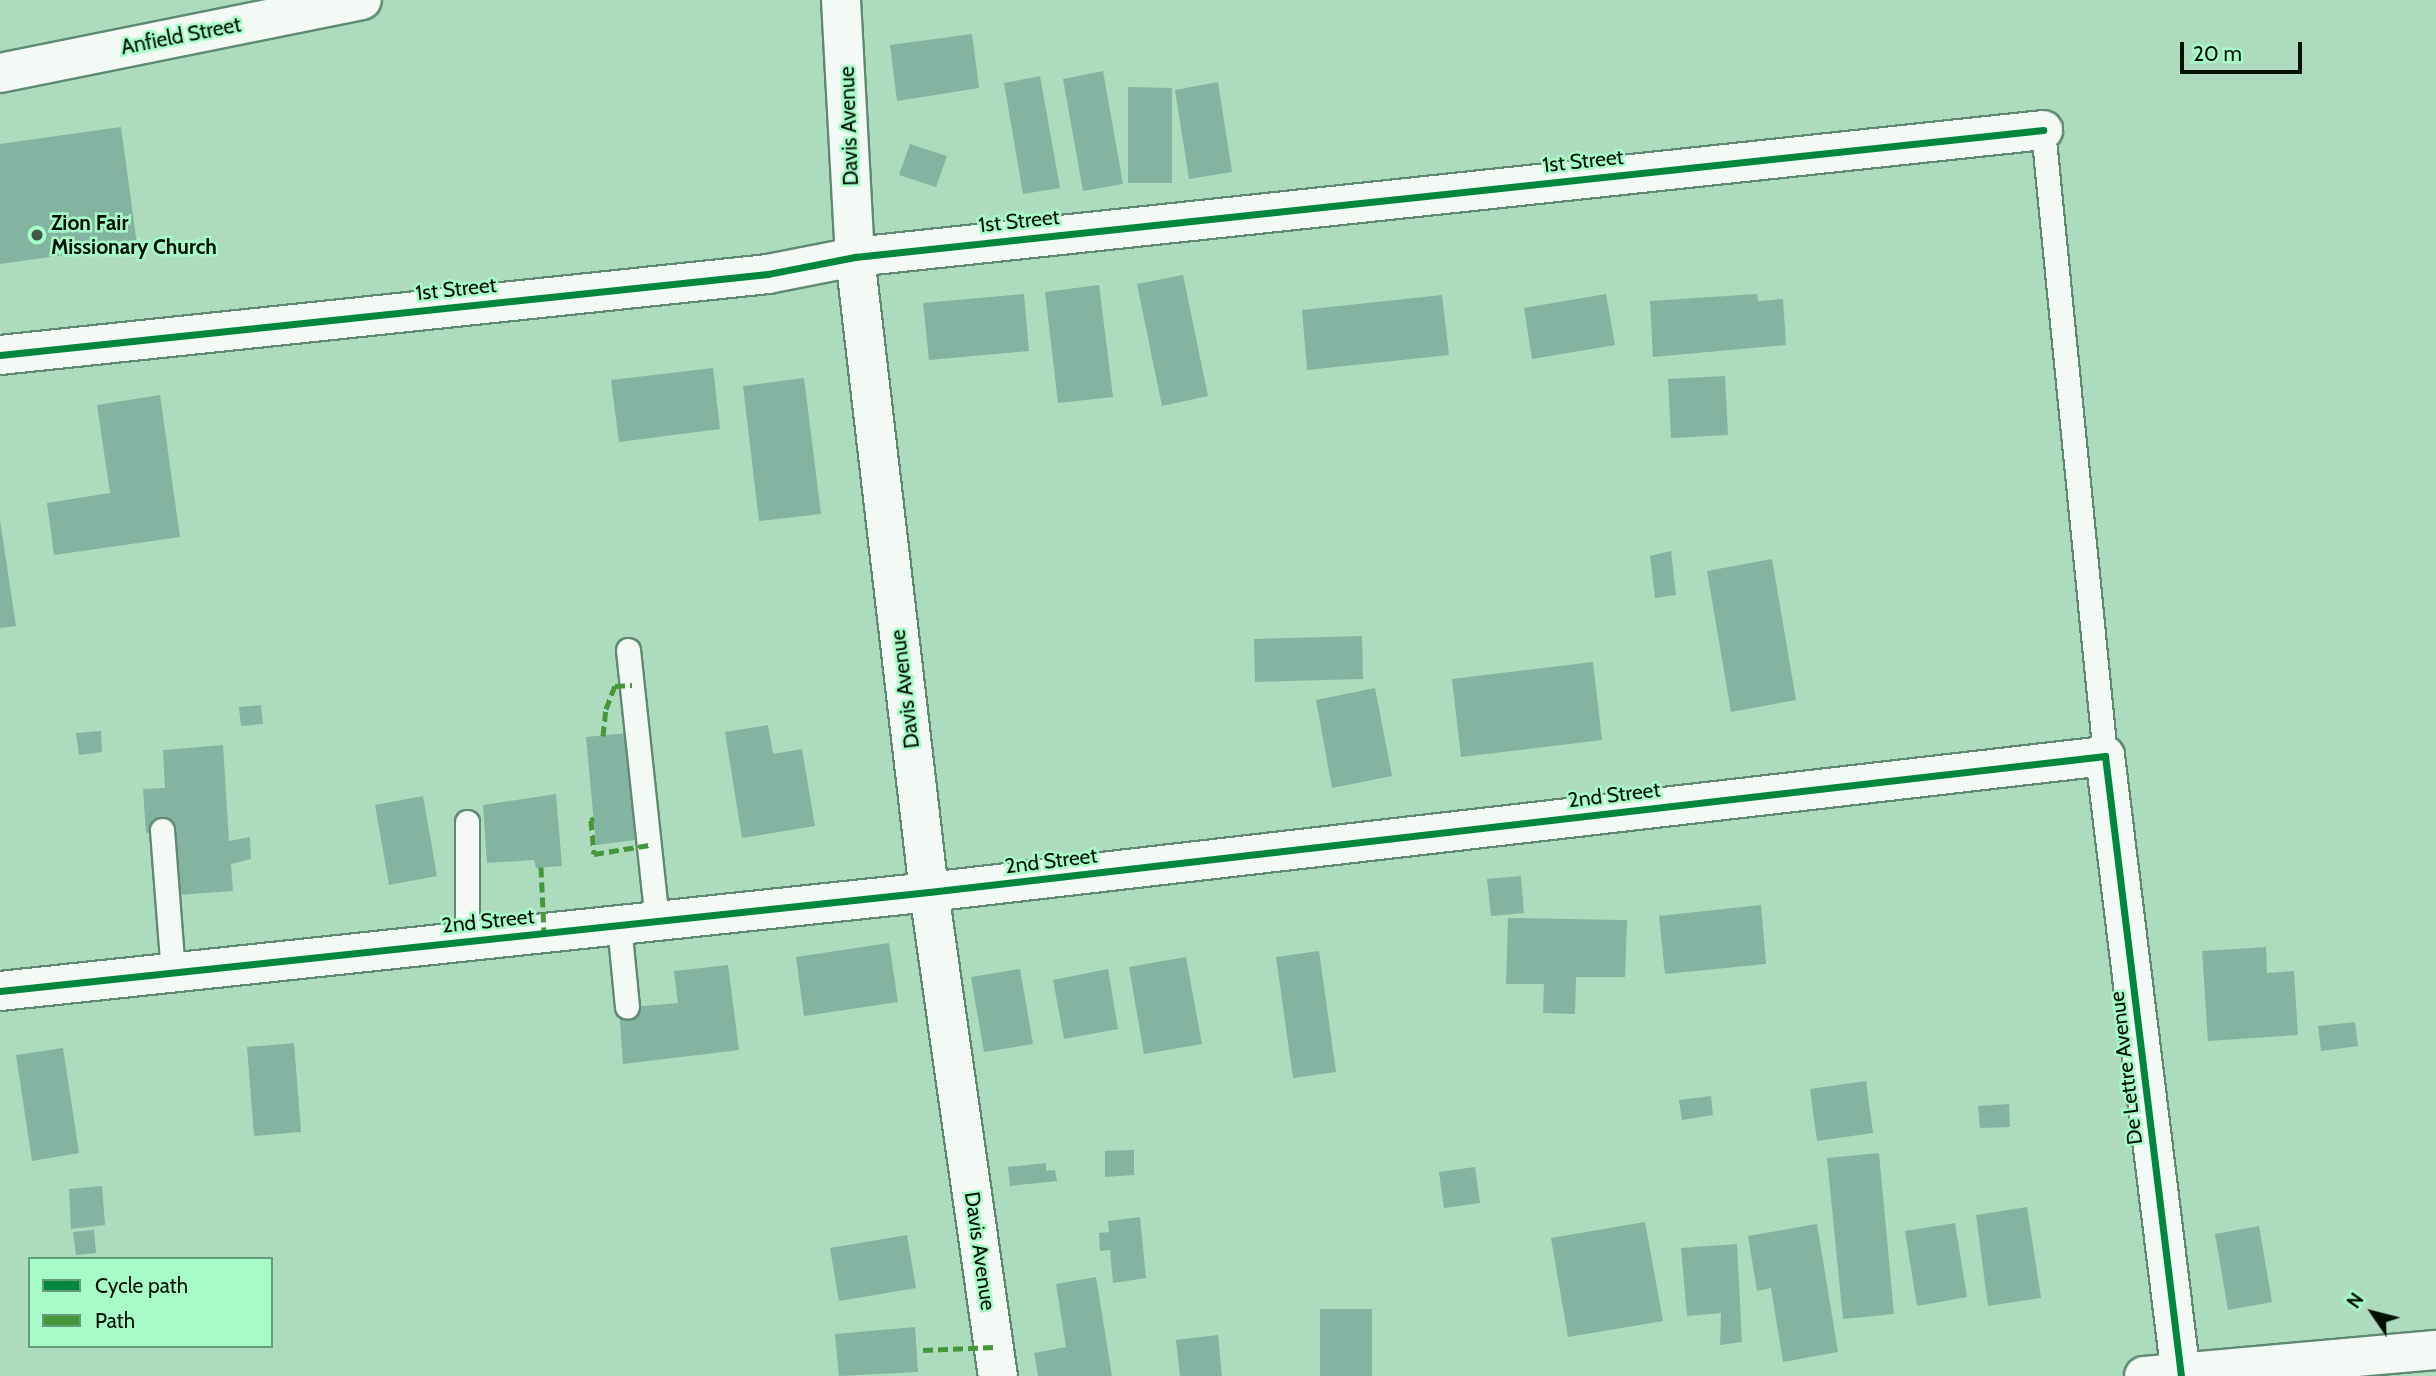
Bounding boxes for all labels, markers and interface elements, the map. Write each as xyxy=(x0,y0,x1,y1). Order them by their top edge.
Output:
street label: Anfield Street xyxy=(119,12,243,60)
scale bar xyxy=(2184,28,2306,72)
text: 20 m xyxy=(2193,41,2242,66)
street label: Davis Avenue xyxy=(834,66,864,186)
street label: 1st Street xyxy=(1541,144,1625,178)
street label: 1st Street xyxy=(977,204,1061,238)
place label: Zion Fair Missionary Church xyxy=(51,210,217,260)
marker: Zion Fair Missionary Church xyxy=(29,227,45,243)
street label: 1st Street xyxy=(414,272,498,306)
street label: Davis Avenue xyxy=(885,628,925,750)
street label: 2nd Street xyxy=(1566,777,1662,813)
street label: 2nd Street xyxy=(1003,843,1099,879)
street label: 2nd Street xyxy=(440,904,536,938)
street label: De Lettre Avenue xyxy=(2104,990,2148,1146)
street label: Davis Avenue xyxy=(959,1190,1001,1312)
legend xyxy=(28,1257,273,1348)
text: Cycle path xyxy=(95,1273,188,1298)
north arrow xyxy=(2338,1278,2408,1348)
text: N xyxy=(2342,1289,2369,1313)
text: Path xyxy=(95,1308,135,1333)

